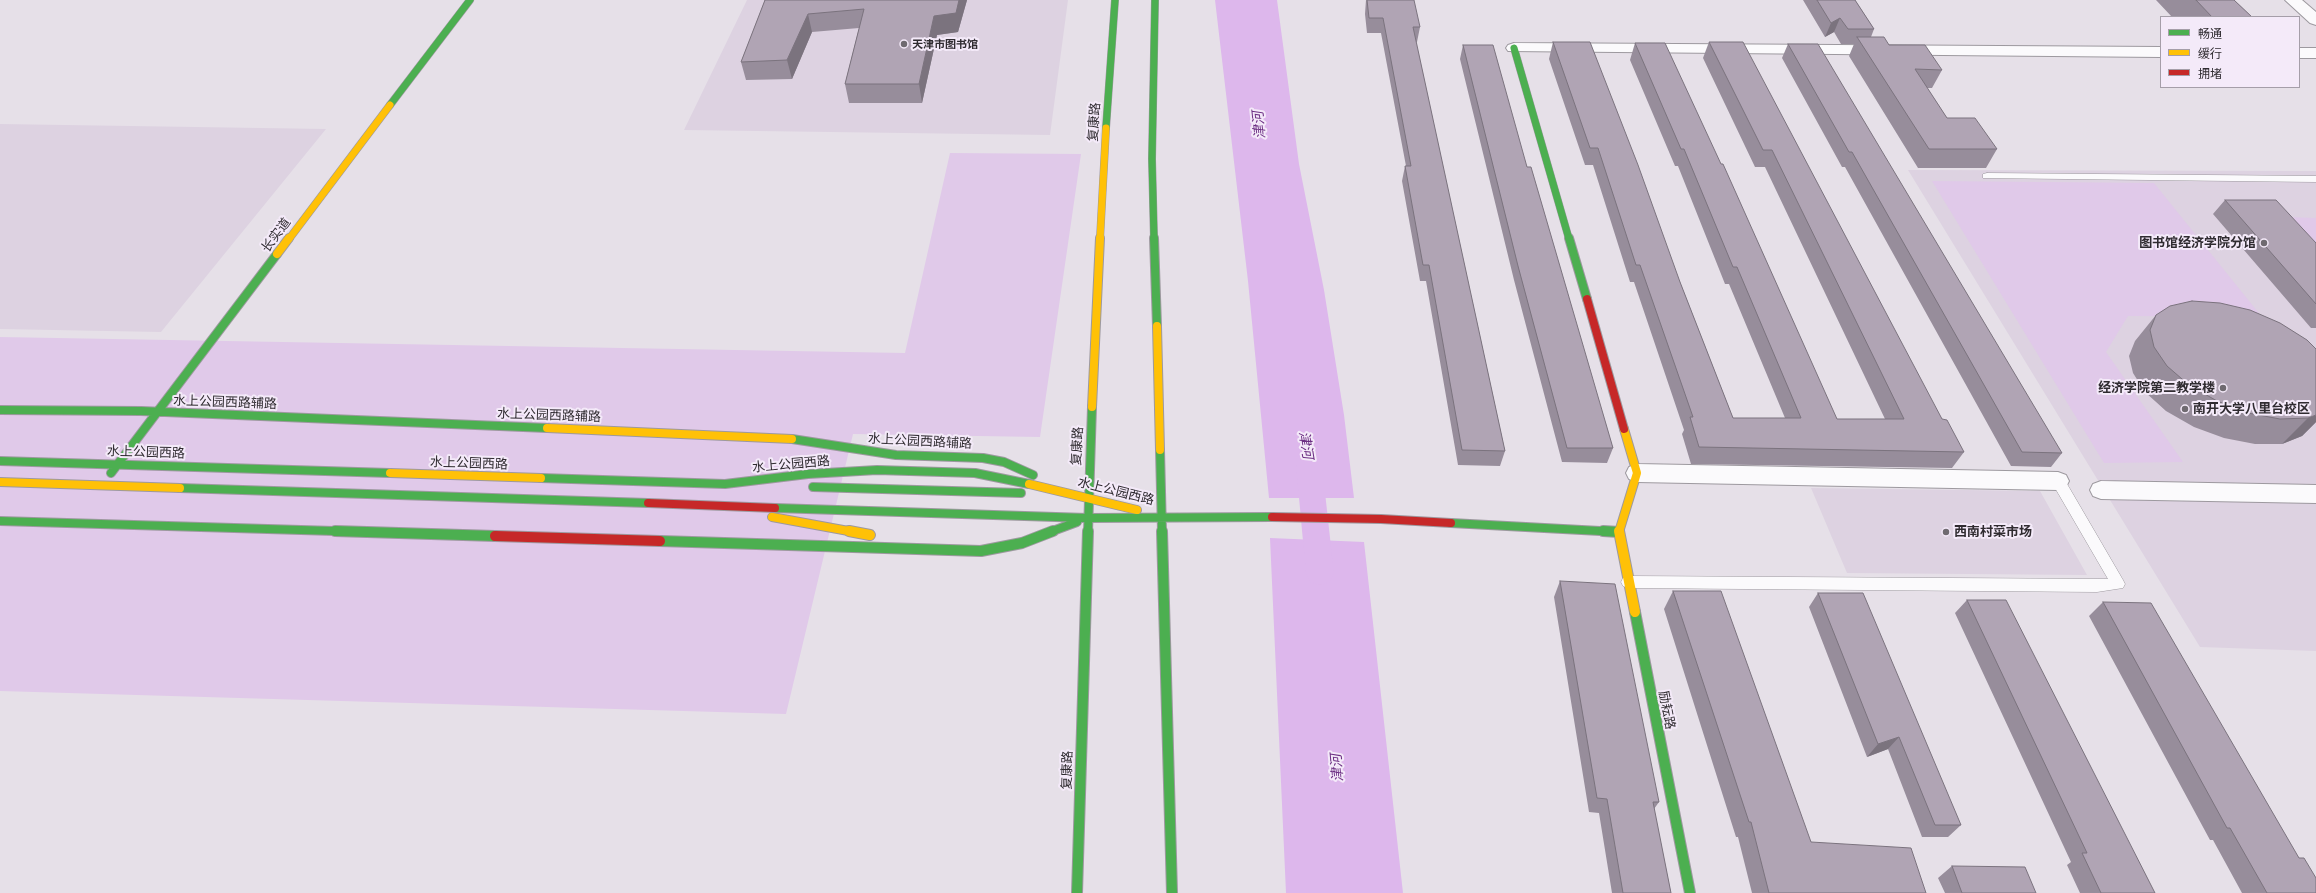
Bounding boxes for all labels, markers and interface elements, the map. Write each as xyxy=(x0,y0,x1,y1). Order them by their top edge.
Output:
legend xyxy=(2160,16,2300,88)
text: 畅通 xyxy=(2198,26,2222,40)
place label: 天津市图书馆 xyxy=(912,37,978,51)
marker: 天津市图书馆 xyxy=(899,39,909,49)
text: 缓行 xyxy=(2198,46,2222,60)
text: 拥堵 xyxy=(2198,66,2222,80)
street label: 复康路 xyxy=(1085,102,1103,142)
water label: 津河 xyxy=(1249,110,1269,140)
street label: 长实道 xyxy=(258,215,294,255)
place label: 图书馆经济学院分馆 xyxy=(2139,235,2256,251)
marker: 图书馆经济学院分馆 xyxy=(2259,238,2269,248)
place label: 经济学院第二教学楼 xyxy=(2098,380,2215,396)
marker: 经济学院第二教学楼 xyxy=(2218,383,2228,393)
street label: 水上公园西路辅路 xyxy=(173,392,277,412)
place label: 南开大学八里台校区 xyxy=(2193,401,2310,417)
marker: 南开大学八里台校区 xyxy=(2180,404,2190,414)
street label: 水上公园西路辅路 xyxy=(497,405,601,425)
street label: 复康路 xyxy=(1068,426,1086,466)
street label: 水上公园西路辅路 xyxy=(868,430,972,452)
water label: 津河 xyxy=(1296,430,1316,460)
street label: 水上公园西路 xyxy=(107,443,185,461)
street label: 水上公园西路 xyxy=(751,453,831,475)
street label: 水上公园西路 xyxy=(430,454,508,472)
street label: 水上公园西路 xyxy=(1076,474,1156,508)
place label: 西南村菜市场 xyxy=(1954,524,2032,540)
marker: 西南村菜市场 xyxy=(1941,527,1951,537)
street label: 励耘路 xyxy=(1656,689,1678,731)
street label: 复康路 xyxy=(1059,750,1075,790)
water label: 津河 xyxy=(1327,753,1347,783)

